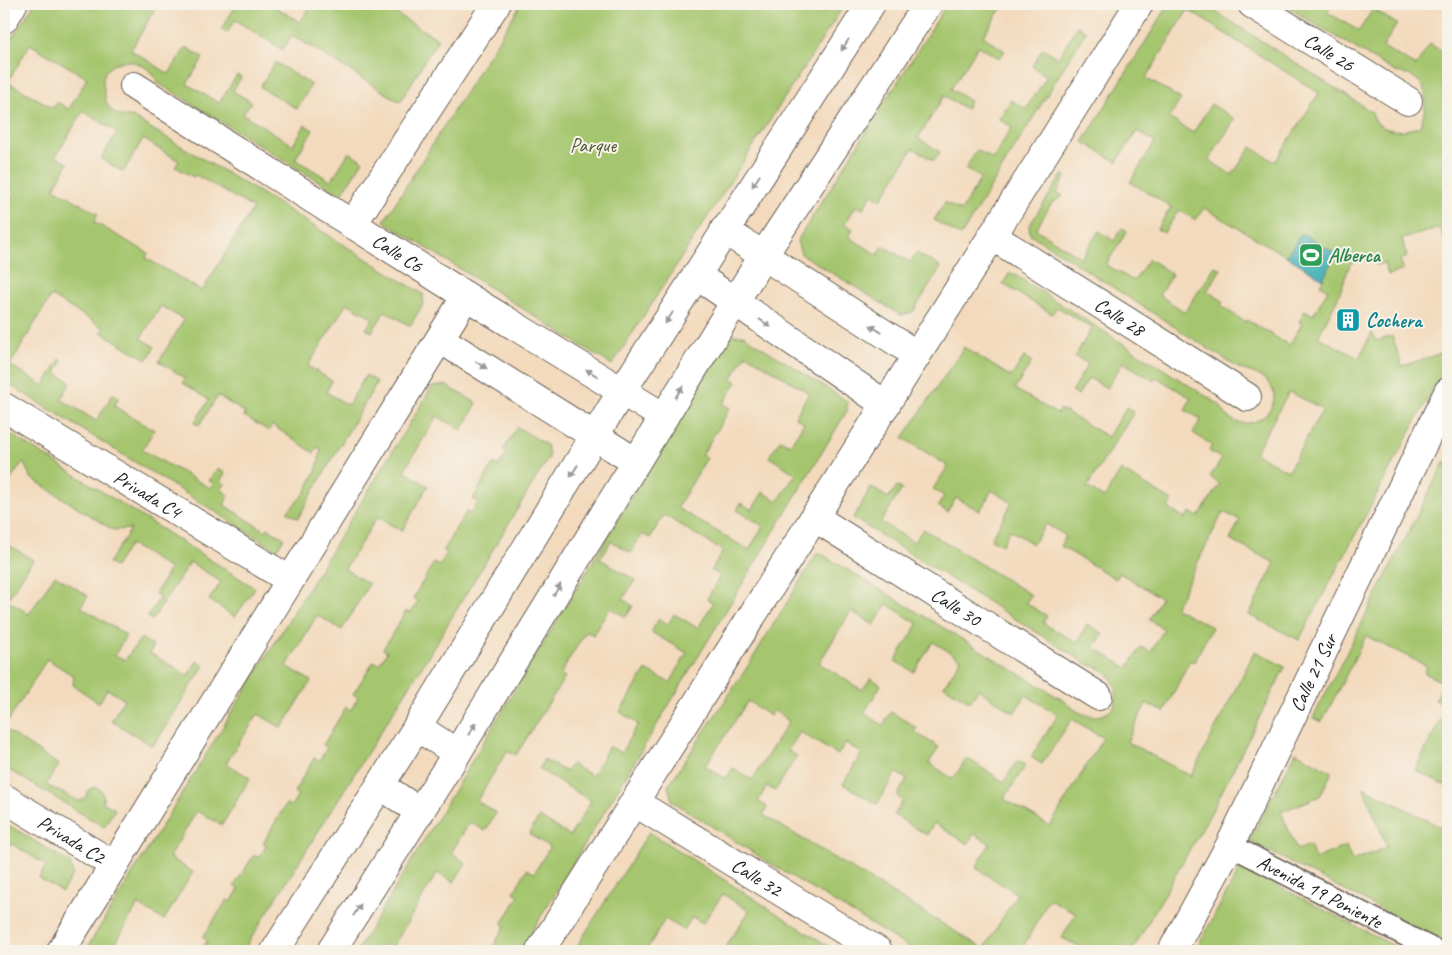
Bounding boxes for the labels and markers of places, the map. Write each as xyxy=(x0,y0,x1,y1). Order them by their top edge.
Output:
sports icon: Alberca xyxy=(1298,242,1324,268)
place label: Alberca xyxy=(1328,243,1382,268)
building icon: Cochera xyxy=(1335,307,1361,333)
place label: Cochera xyxy=(1366,308,1423,333)

